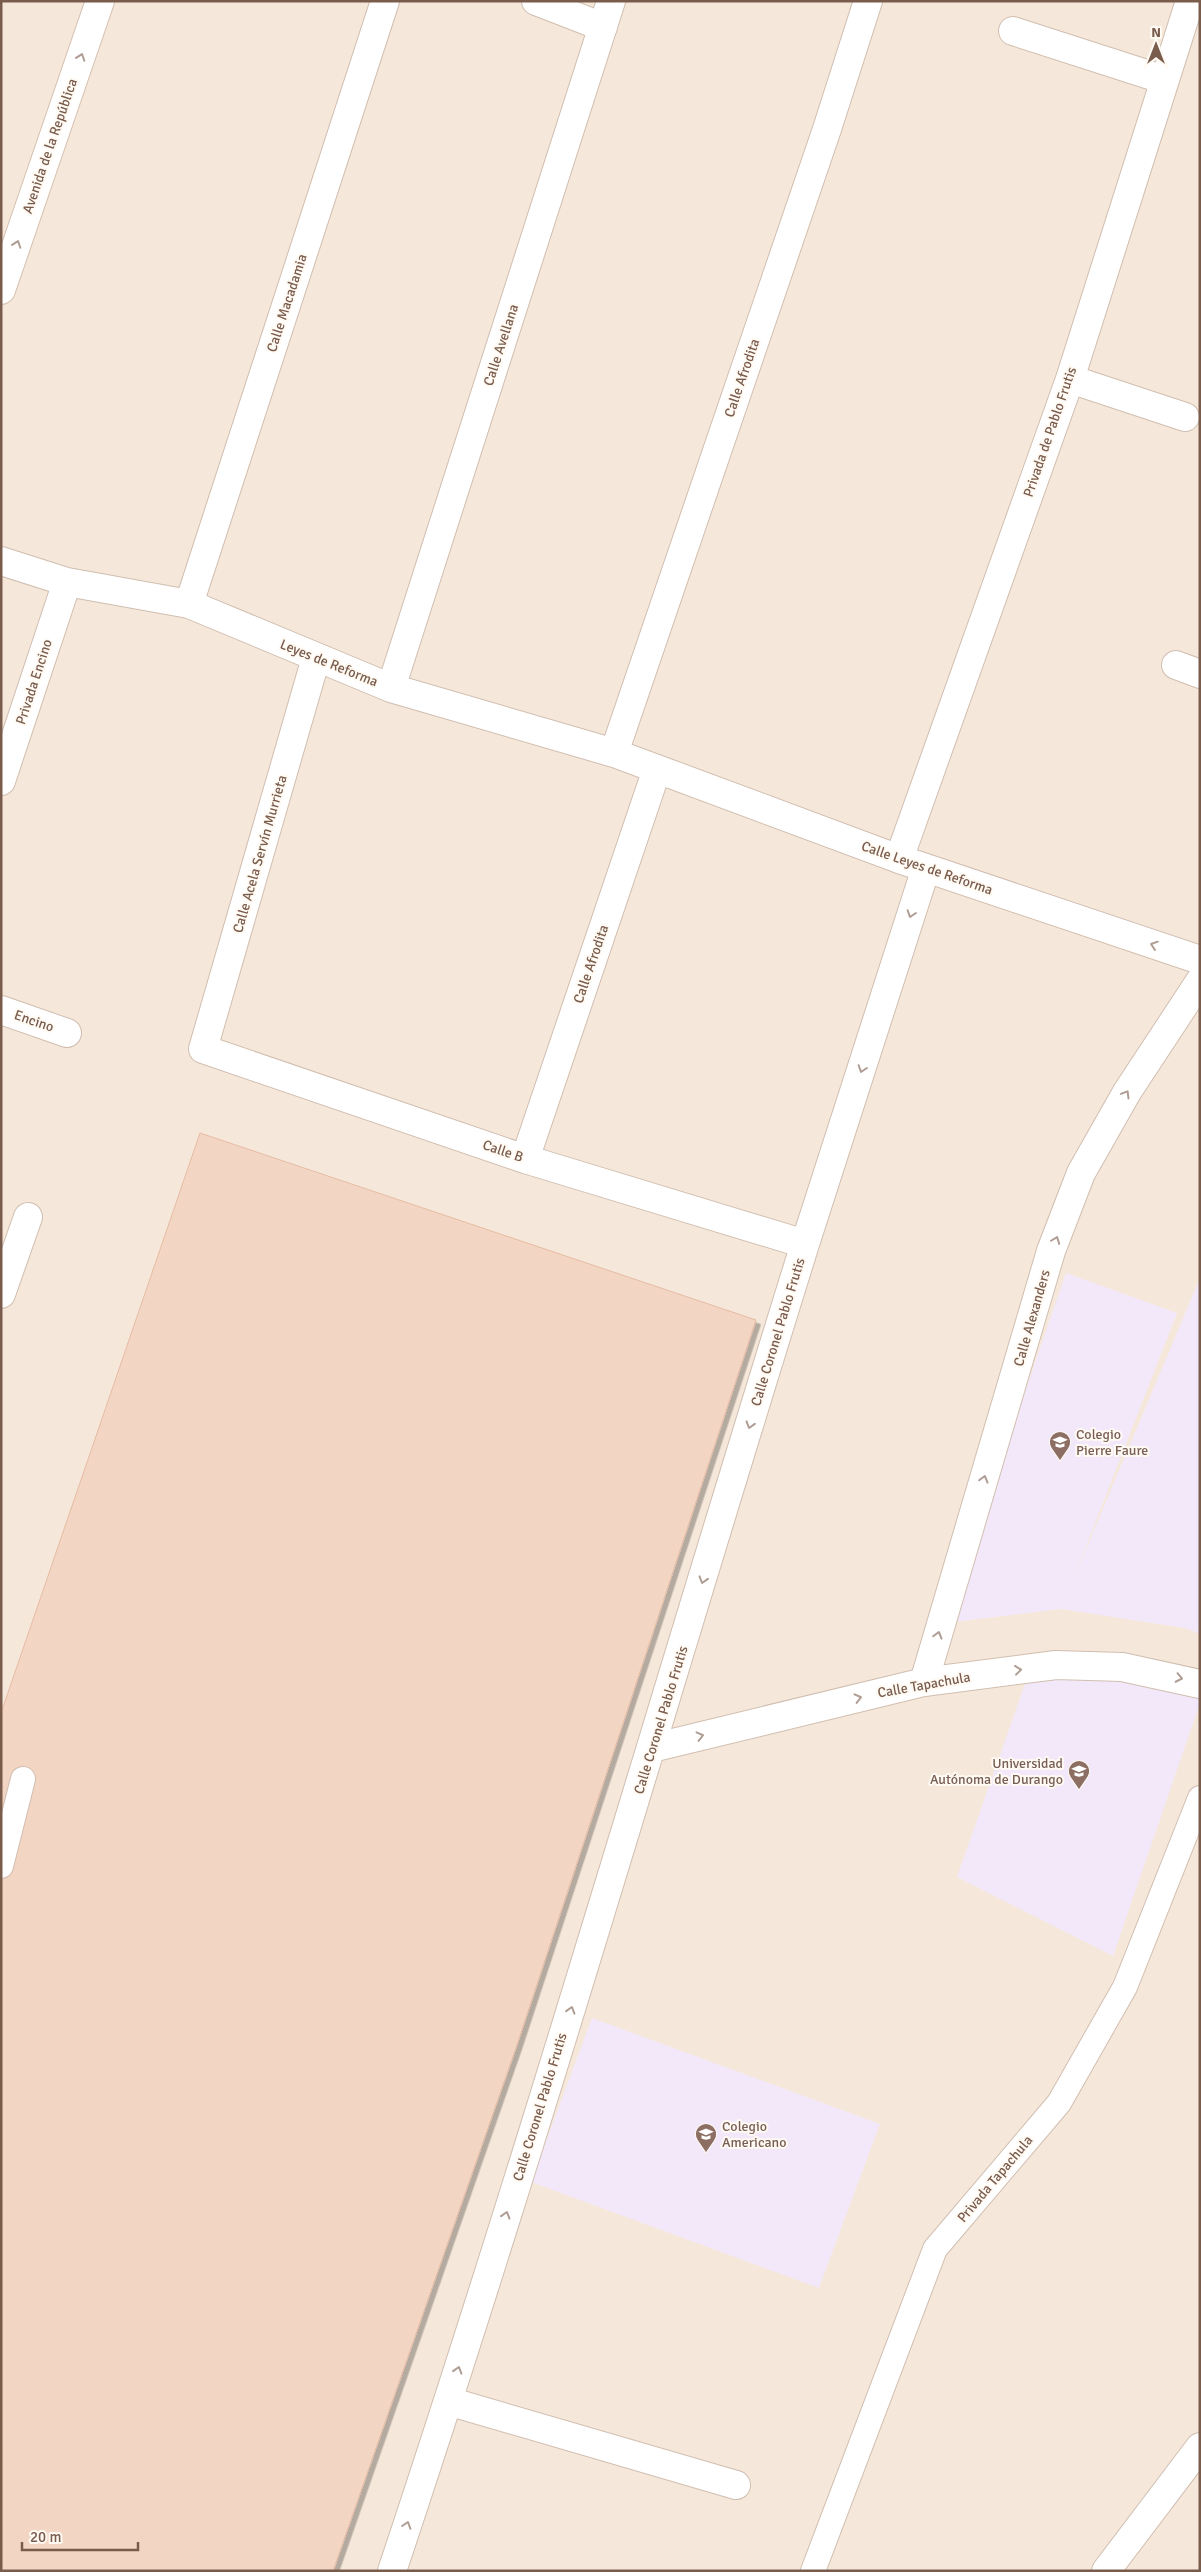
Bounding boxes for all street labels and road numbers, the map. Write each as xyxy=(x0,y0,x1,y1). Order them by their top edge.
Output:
street label: Avenida de la República xyxy=(19,76,81,216)
street label: Calle Macadamia xyxy=(263,252,311,354)
street label: Calle Avellana xyxy=(480,302,522,388)
street label: Calle Afrodita xyxy=(721,336,763,420)
street label: Privada de Pablo Frutis xyxy=(1020,365,1080,499)
street label: Leyes de Reforma xyxy=(277,636,381,690)
street label: Privada Encino xyxy=(12,637,56,727)
street label: Calle Acela Servín Murrieta xyxy=(229,773,291,935)
street label: Calle Leyes de Reforma xyxy=(859,838,995,898)
street label: Calle Afrodita xyxy=(570,922,612,1006)
street label: Encino xyxy=(12,1006,56,1036)
street label: Calle B xyxy=(480,1136,526,1166)
street label: Calle Coronel Pablo Frutis xyxy=(747,1256,809,1408)
street label: Calle Alexanders xyxy=(1010,1268,1054,1368)
street label: Calle Coronel Pablo Frutis xyxy=(630,1644,692,1796)
street label: Calle Tapachula xyxy=(876,1668,972,1702)
street label: Calle Coronel Pablo Frutis xyxy=(509,2031,571,2183)
street label: Privada Tapachula xyxy=(954,2132,1036,2226)

